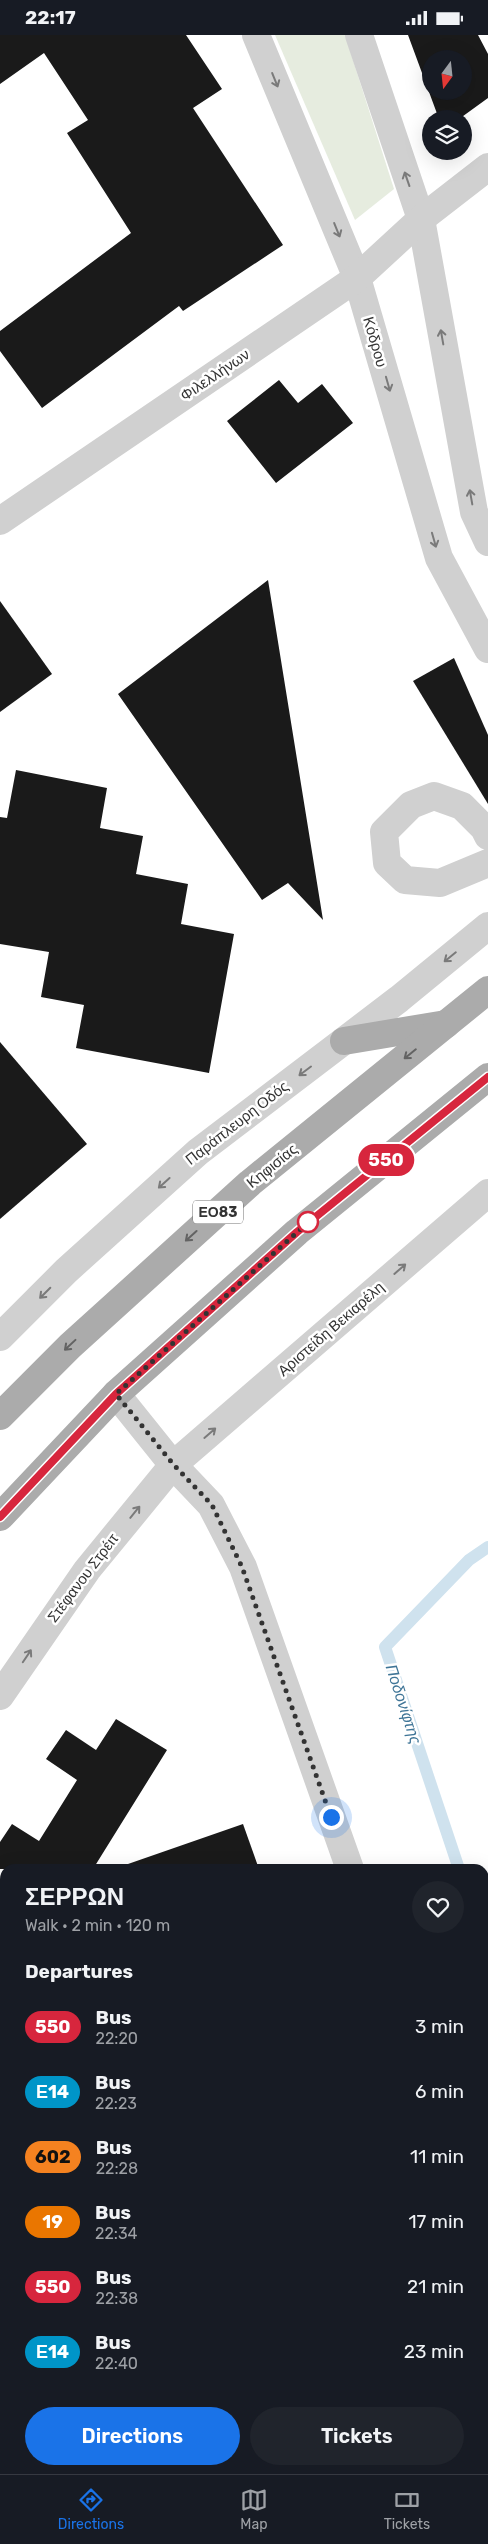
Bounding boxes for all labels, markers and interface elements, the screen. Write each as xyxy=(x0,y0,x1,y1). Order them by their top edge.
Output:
text: 22:17 xyxy=(25,6,76,29)
north arrow xyxy=(422,50,472,100)
map controls xyxy=(422,50,472,160)
one-way arrow xyxy=(271,72,280,87)
button: layers xyxy=(422,110,472,160)
one-way arrow xyxy=(402,171,412,187)
one-way arrow xyxy=(333,222,342,237)
street label: Κόδρου xyxy=(359,315,391,369)
one-way arrow xyxy=(437,329,447,345)
street label: Φιλελλήνων xyxy=(177,345,253,405)
one-way arrow xyxy=(383,376,393,392)
one-way arrow xyxy=(465,489,475,505)
one-way arrow xyxy=(430,532,440,548)
one-way arrow xyxy=(444,951,457,962)
one-way arrow xyxy=(404,1048,417,1059)
one-way arrow xyxy=(299,1065,312,1076)
street label: Παράπλευρη Οδός xyxy=(182,1077,292,1169)
street label: Κηφισίας xyxy=(243,1140,301,1192)
line badge: 550 xyxy=(357,1144,415,1176)
text: 550 xyxy=(368,1149,404,1171)
one-way arrow xyxy=(158,1177,171,1189)
road number: ΕΟ83 xyxy=(193,1201,243,1223)
unlabelled marker xyxy=(297,1211,319,1233)
one-way arrow xyxy=(185,1230,198,1242)
one-way arrow xyxy=(393,1264,406,1275)
street label: Αριστείδη Βεκιαρέλη xyxy=(274,1278,388,1380)
one-way arrow xyxy=(38,1287,51,1299)
one-way arrow xyxy=(64,1339,77,1351)
one-way arrow xyxy=(204,1427,217,1439)
one-way arrow xyxy=(129,1505,140,1518)
street label: Στέφανου Στρέιτ xyxy=(44,1530,122,1626)
one-way arrow xyxy=(22,1649,32,1663)
water label: Ποδονίφτης xyxy=(382,1662,425,1747)
your location xyxy=(319,1805,344,1830)
button: heart xyxy=(412,1881,464,1933)
text: ΣΕΡΡΩΝ xyxy=(25,1883,124,1911)
text: Walk · 2 min · 120 m xyxy=(25,1916,170,1935)
text: Departures xyxy=(25,1960,133,1983)
text: Bus xyxy=(96,2006,132,2029)
text: 3 min xyxy=(415,2015,464,2038)
text: 550 xyxy=(35,2016,71,2038)
text: 22:20 xyxy=(96,2029,138,2048)
text: Bus xyxy=(95,2071,131,2094)
text: 6 min xyxy=(415,2080,464,2103)
text: Ε14 xyxy=(36,2081,69,2103)
text: 22:23 xyxy=(95,2094,137,2113)
text: Bus xyxy=(96,2136,132,2159)
text: 11 min xyxy=(410,2145,464,2168)
text: 602 xyxy=(35,2146,71,2168)
text: 22:28 xyxy=(96,2159,138,2178)
text: Bus xyxy=(95,2201,131,2224)
text: 17 min xyxy=(408,2210,464,2233)
text: 19 xyxy=(42,2211,63,2233)
text: 22:34 xyxy=(95,2224,137,2243)
text: Bus xyxy=(96,2266,132,2289)
text: 21 min xyxy=(407,2275,464,2298)
text: 550 xyxy=(35,2276,71,2298)
text: 22:38 xyxy=(96,2289,138,2308)
text: Bus xyxy=(95,2331,131,2354)
text: 23 min xyxy=(404,2340,464,2363)
text: Ε14 xyxy=(36,2341,69,2363)
text: 22:40 xyxy=(95,2354,138,2373)
button: Directions xyxy=(25,2407,240,2465)
button: Tickets xyxy=(250,2407,464,2465)
tab: Directions xyxy=(58,2486,124,2533)
tab: Map xyxy=(240,2486,268,2533)
tab: Tickets xyxy=(384,2486,430,2533)

